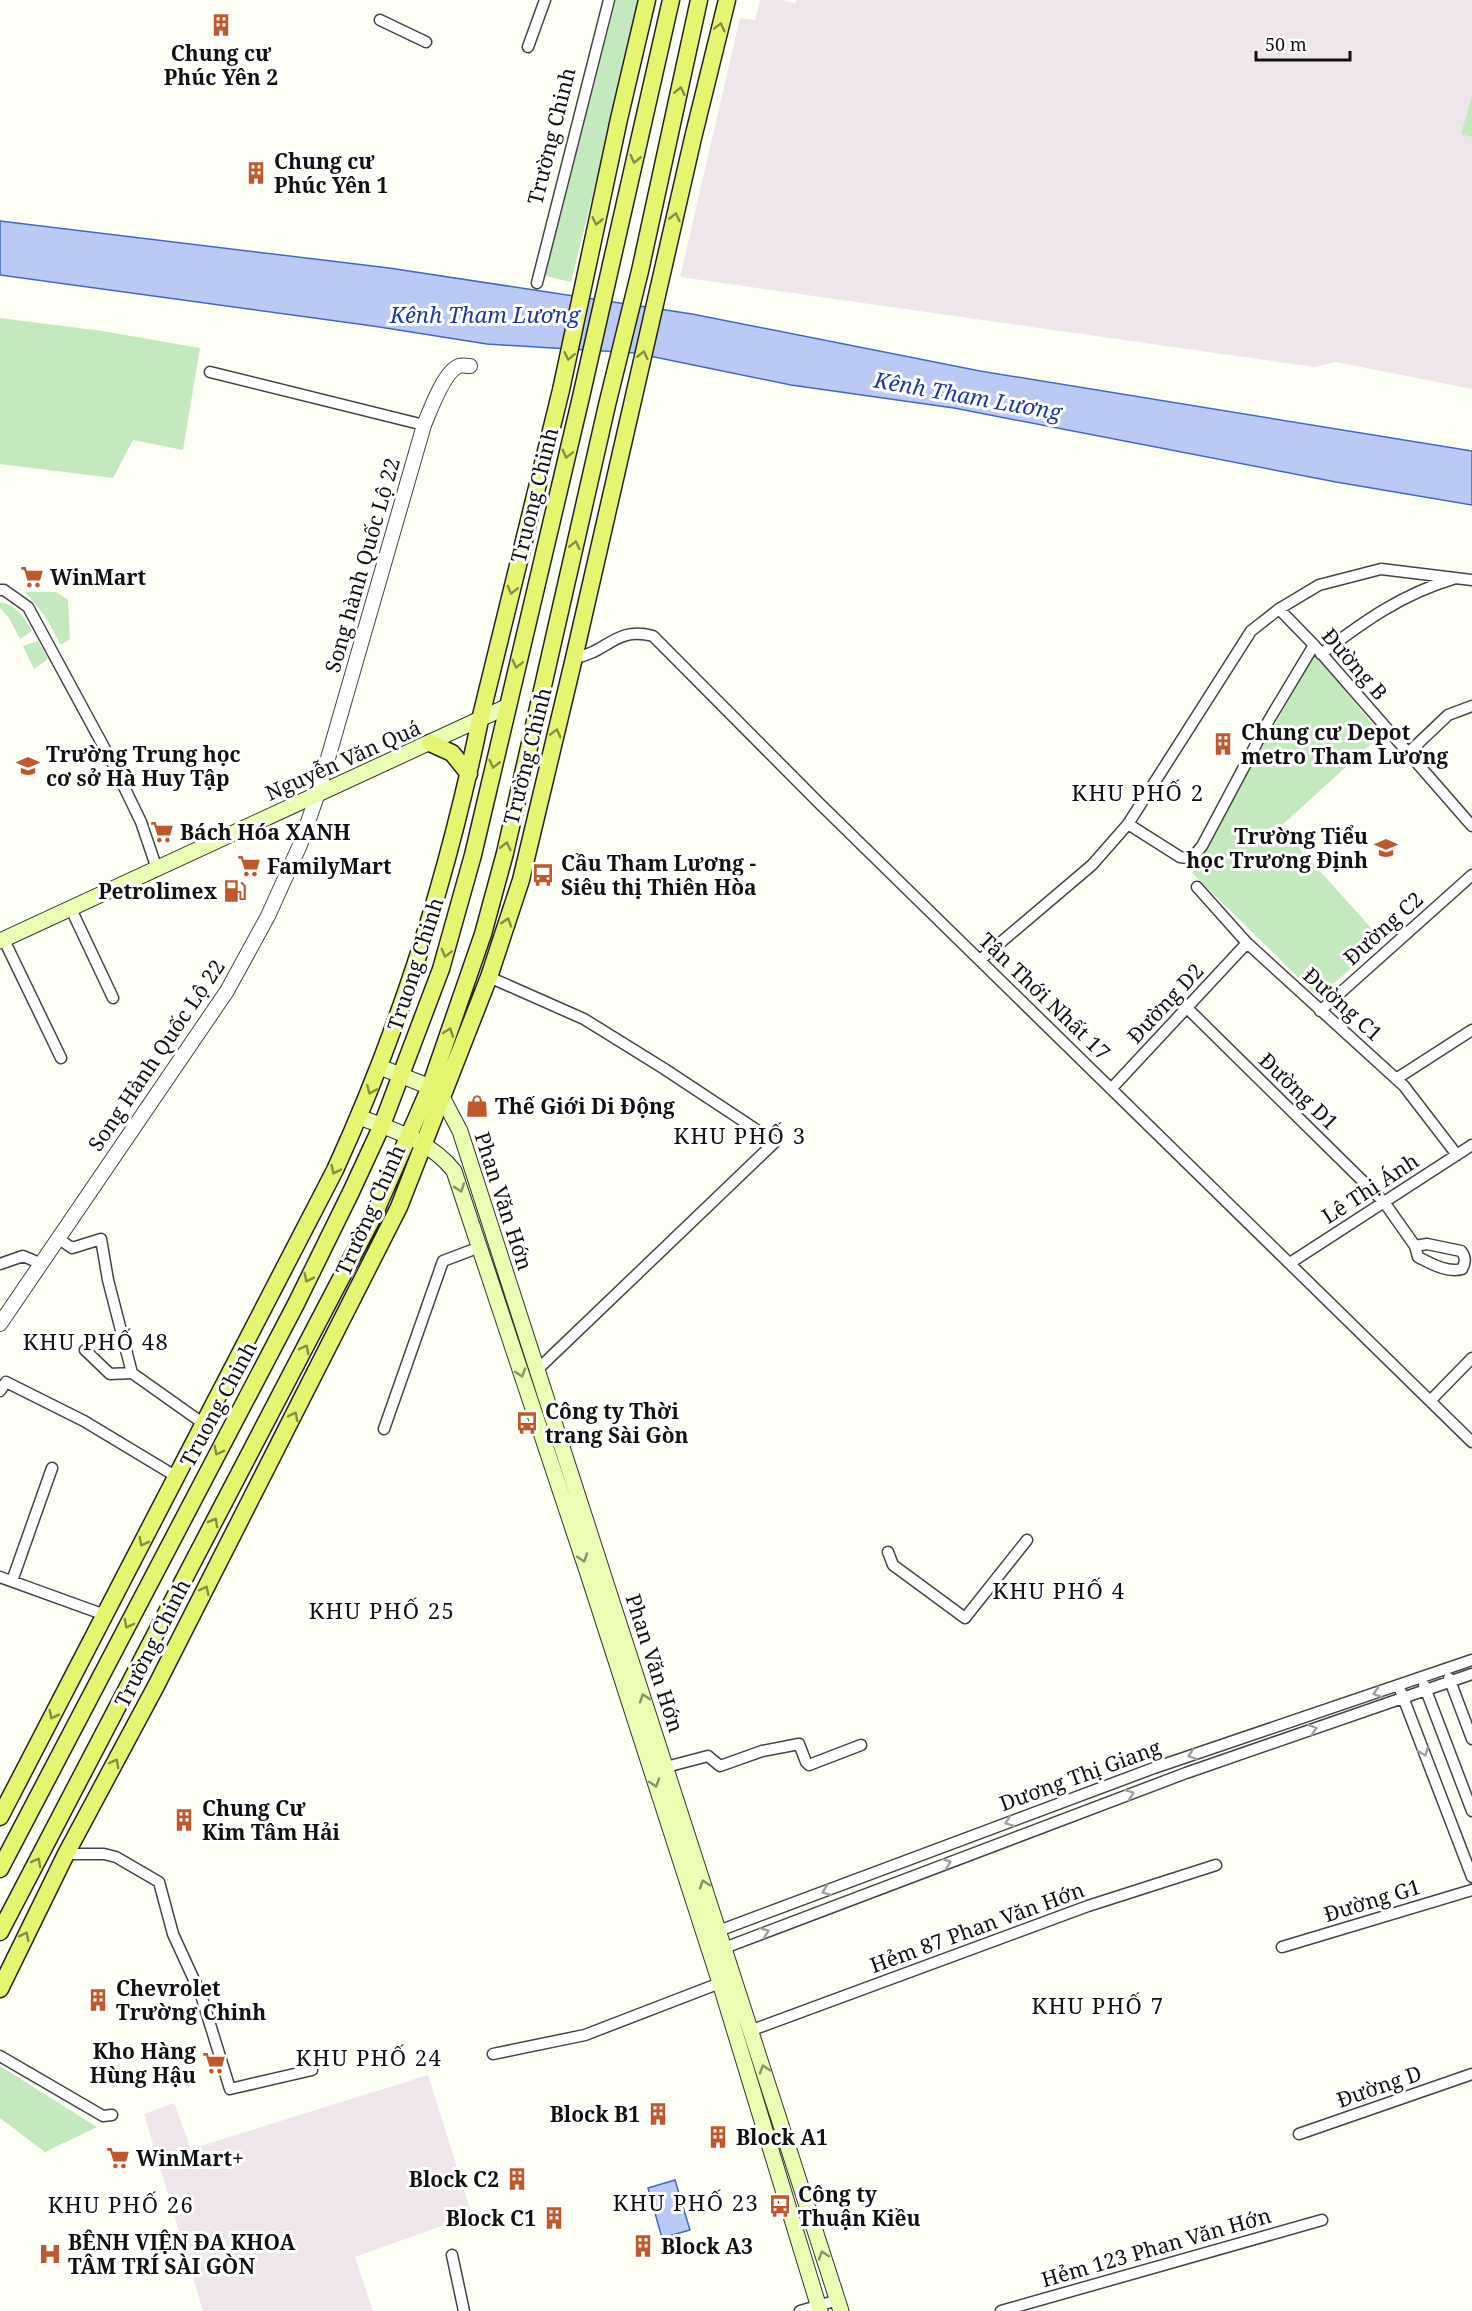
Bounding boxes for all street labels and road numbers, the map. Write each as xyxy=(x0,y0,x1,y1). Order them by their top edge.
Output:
street label: Trường Chinh xyxy=(520,65,582,207)
street label: Truong Chinh xyxy=(504,424,564,566)
street label: Song hành Quốc Lộ 22 xyxy=(318,454,406,676)
street label: Đường B xyxy=(1316,622,1394,706)
street label: Trường Chinh xyxy=(496,685,558,827)
street label: Nguyễn Văn Quá xyxy=(261,713,425,807)
street label: Đường C2 xyxy=(1337,885,1429,971)
street label: Truong Chinh xyxy=(380,894,450,1034)
street label: Tân Thới Nhất 17 xyxy=(973,926,1117,1066)
street label: Song Hành Quốc Lộ 22 xyxy=(81,954,231,1156)
street label: Đường D2 xyxy=(1121,957,1209,1049)
street label: Đường C1 xyxy=(1297,961,1389,1047)
street label: Đường D1 xyxy=(1253,1046,1345,1136)
street label: Phan Văn Hớn xyxy=(468,1128,540,1274)
street label: Trường Chinh xyxy=(329,1140,411,1280)
street label: Lê Thị Ánh xyxy=(1316,1146,1424,1230)
street label: Truong Chinh xyxy=(173,1336,263,1472)
street label: Trường Chinh xyxy=(108,1574,196,1712)
street label: Phan Văn Hớn xyxy=(619,1590,691,1736)
street label: Dương Thị Giang xyxy=(995,1733,1165,1817)
street label: Đường G1 xyxy=(1320,1872,1424,1928)
street label: Hẻm 87 Phan Văn Hớn xyxy=(866,1875,1088,1979)
street label: Đường D xyxy=(1333,2058,1425,2114)
street label: Hẻm 123 Phan Văn Hớn xyxy=(1038,2201,1274,2293)

